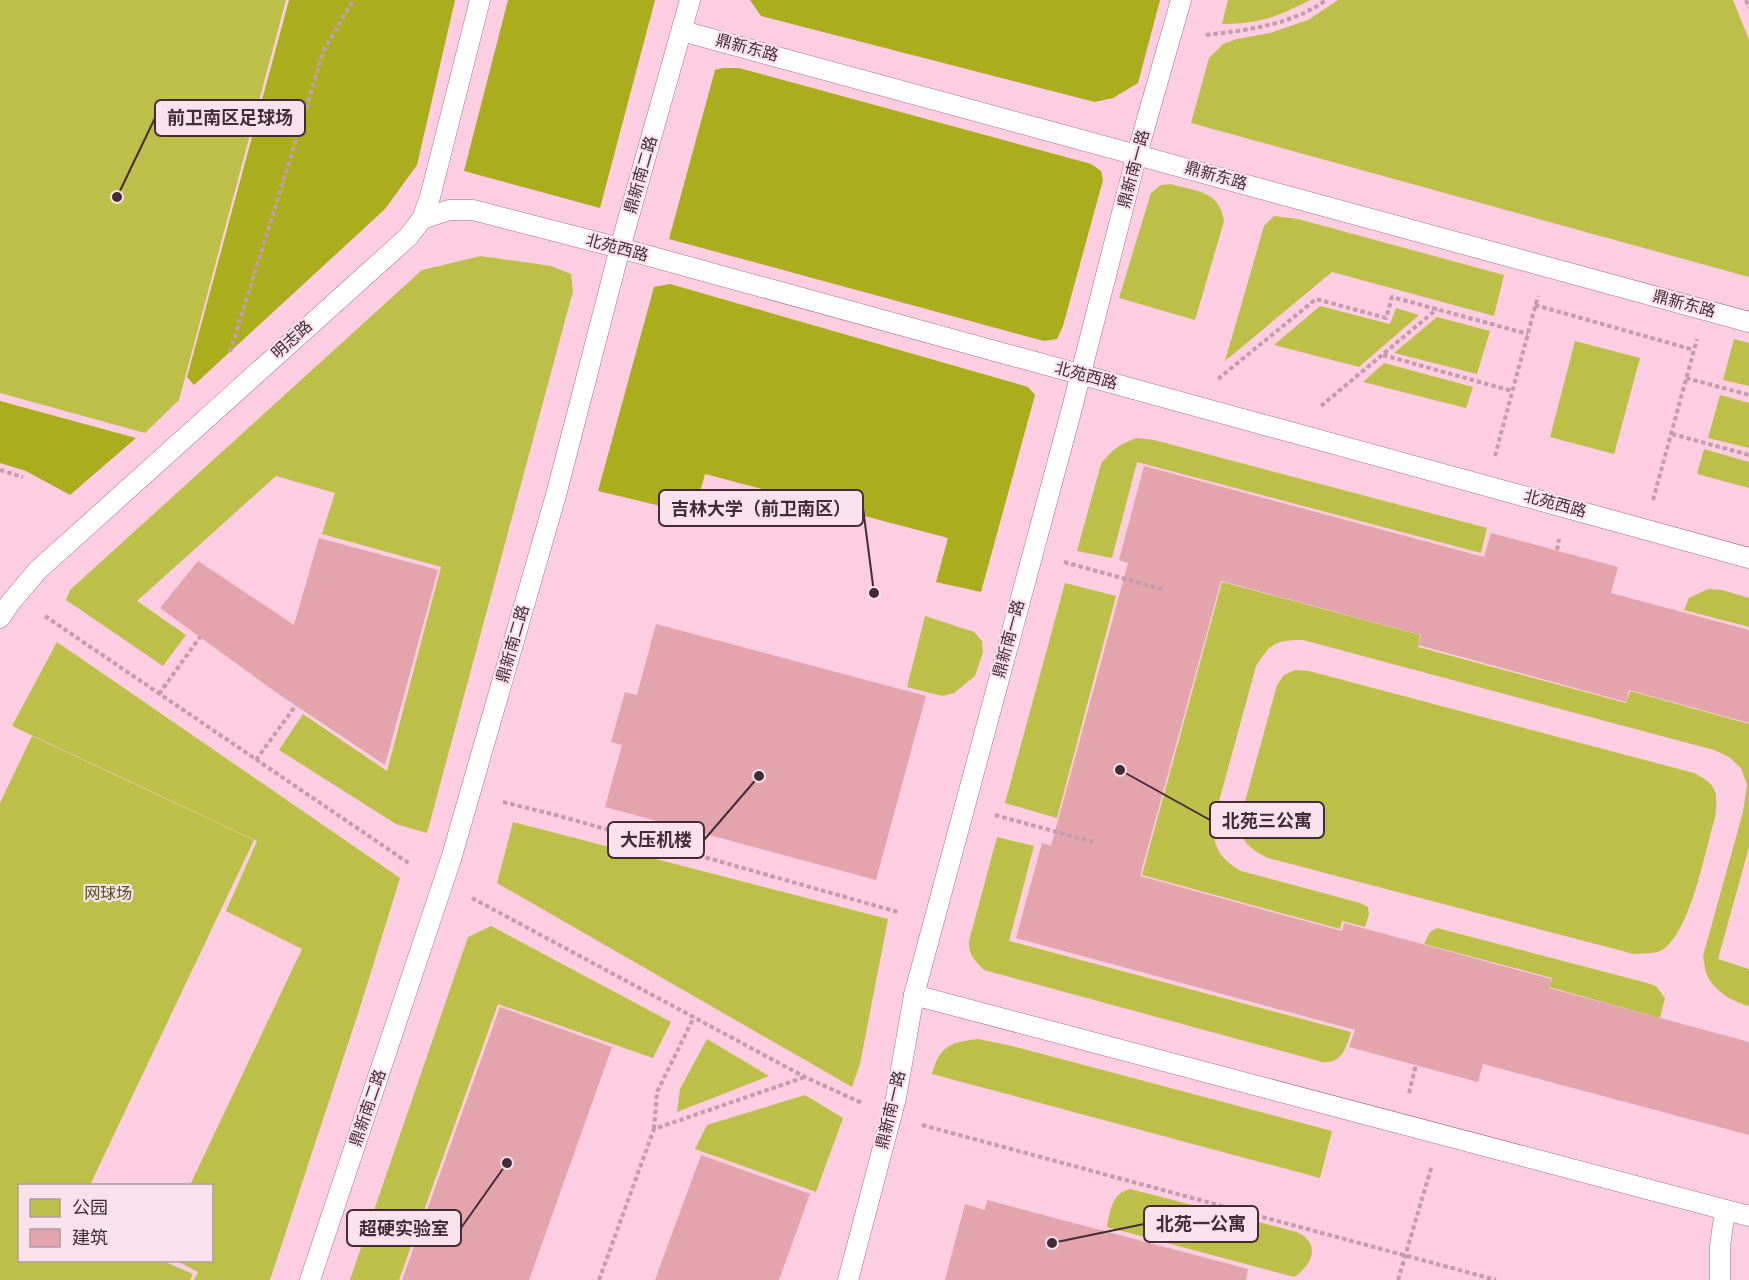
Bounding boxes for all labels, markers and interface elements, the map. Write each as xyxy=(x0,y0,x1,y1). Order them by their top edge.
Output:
street label: 鼎新东路 xyxy=(713,29,781,67)
callout: 前卫南区足球场 xyxy=(155,100,305,136)
text: 前卫南区足球场 xyxy=(167,106,293,130)
street label: 鼎新南一路 xyxy=(1113,128,1155,210)
street label: 鼎新南二路 xyxy=(619,134,663,216)
street label: 鼎新东路 xyxy=(1182,157,1250,195)
street label: 北苑西路 xyxy=(583,229,651,267)
street label: 鼎新东路 xyxy=(1650,285,1718,323)
street label: 明志路 xyxy=(267,316,317,364)
street label: 北苑西路 xyxy=(1052,357,1120,395)
street label: 北苑西路 xyxy=(1521,485,1589,523)
callout: 吉林大学（前卫南区） xyxy=(659,490,863,526)
text: 吉林大学（前卫南区） xyxy=(671,497,851,521)
street label: 鼎新南一路 xyxy=(988,598,1030,680)
street label: 鼎新南二路 xyxy=(491,603,535,685)
callout: 北苑三公寓 xyxy=(1210,802,1324,838)
text: 北苑三公寓 xyxy=(1222,809,1312,833)
callout: 大压机楼 xyxy=(608,822,704,858)
text: 大压机楼 xyxy=(620,828,692,852)
park label: 网球场 xyxy=(84,883,132,905)
street label: 鼎新南二路 xyxy=(345,1067,391,1149)
street label: 鼎新南一路 xyxy=(871,1069,911,1151)
legend xyxy=(18,1184,213,1262)
text: 公园 xyxy=(72,1196,108,1220)
callout: 北苑一公寓 xyxy=(1144,1206,1258,1242)
callout: 超硬实验室 xyxy=(347,1210,461,1246)
text: 北苑一公寓 xyxy=(1156,1212,1246,1236)
text: 超硬实验室 xyxy=(359,1217,449,1241)
text: 建筑 xyxy=(72,1226,108,1250)

